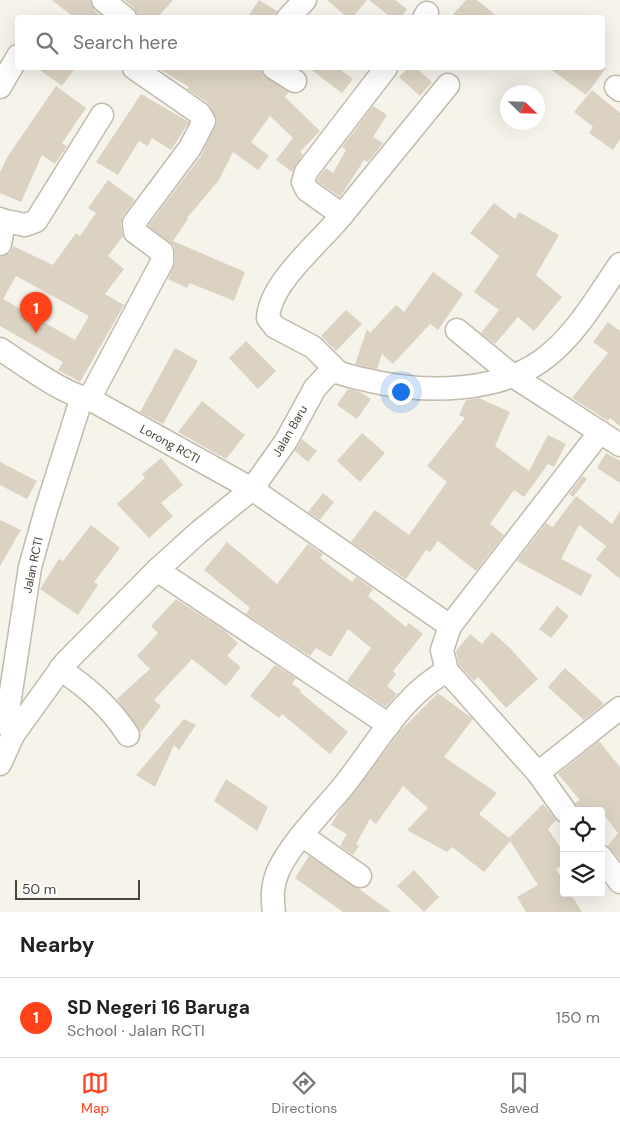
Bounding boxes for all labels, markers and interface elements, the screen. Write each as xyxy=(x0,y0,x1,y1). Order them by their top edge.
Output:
search box xyxy=(15,15,605,70)
icon: search xyxy=(33,29,61,57)
text: Search here xyxy=(73,30,178,55)
north arrow xyxy=(500,85,545,130)
pin: 1 xyxy=(20,292,52,333)
your location xyxy=(388,379,414,405)
street label: Jalan Baru xyxy=(269,402,311,460)
street label: Lorong RCTI xyxy=(137,421,203,467)
street label: Jalan RCTI xyxy=(19,536,47,594)
map controls xyxy=(560,807,605,897)
button: locate xyxy=(560,807,605,852)
button: layers xyxy=(560,852,605,897)
scale bar xyxy=(15,877,140,900)
text: 50 m xyxy=(22,880,56,898)
text: Nearby xyxy=(20,931,94,959)
text: SD Negeri 16 Baruga xyxy=(67,995,250,1020)
text: 1 xyxy=(33,1007,39,1028)
text: 150 m xyxy=(556,1007,600,1028)
text: School · Jalan RCTI xyxy=(67,1020,205,1041)
tab: Map xyxy=(81,1069,109,1117)
tab: Directions xyxy=(272,1069,337,1117)
tab: Saved xyxy=(500,1069,539,1117)

